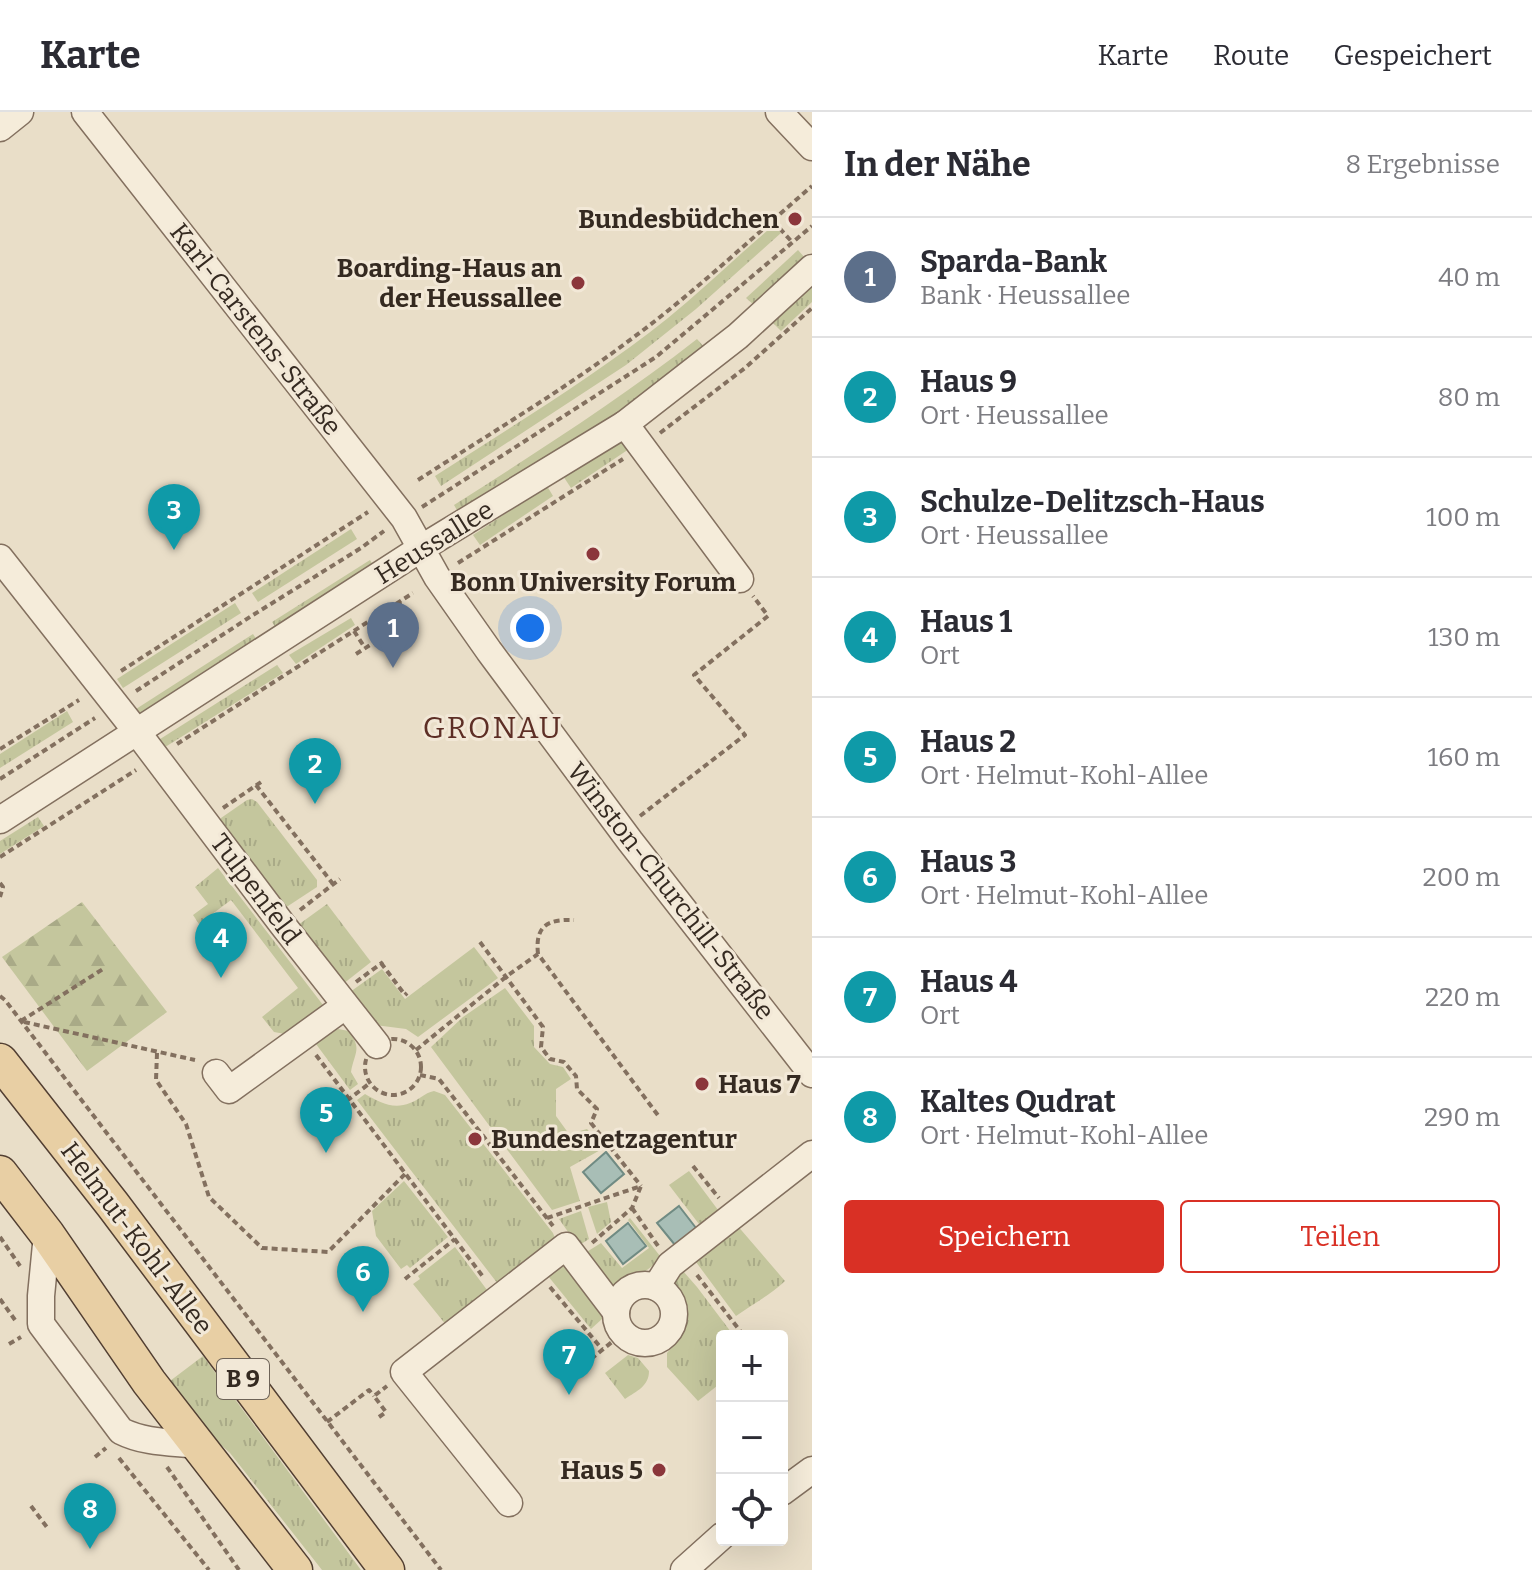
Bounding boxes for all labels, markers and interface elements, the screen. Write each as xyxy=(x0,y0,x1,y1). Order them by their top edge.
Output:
text: Karte xyxy=(40,32,141,78)
text: Karte xyxy=(1098,39,1169,72)
text: Route xyxy=(1213,39,1289,72)
text: Gespeichert xyxy=(1333,39,1492,72)
text: In der Nähe xyxy=(844,144,1031,185)
text: 8 Ergebnisse xyxy=(1346,149,1500,180)
place label: Bundesbüdchen xyxy=(578,204,779,235)
marker: Bundesbüdchen xyxy=(786,210,804,228)
street label: Karl-Carstens-Straße xyxy=(163,217,348,441)
text: Sparda-Bank xyxy=(920,244,1107,280)
place label: Boarding-Haus an der Heussallee xyxy=(337,253,562,314)
text: 1 xyxy=(864,262,876,293)
text: 40 m xyxy=(1438,262,1500,293)
marker: Boarding-Haus an der Heussallee xyxy=(569,274,587,292)
text: Bank · Heussallee xyxy=(920,280,1131,311)
text: Haus 9 xyxy=(920,364,1017,400)
text: 2 xyxy=(863,382,877,413)
text: 80 m xyxy=(1438,382,1500,413)
text: Ort · Heussallee xyxy=(920,400,1109,431)
pin: 3 xyxy=(148,484,200,550)
text: Schulze-Delitzsch-Haus xyxy=(920,484,1265,520)
street label: Heussallee xyxy=(370,494,499,591)
text: 3 xyxy=(863,502,877,533)
text: 100 m xyxy=(1426,502,1500,533)
text: Ort · Heussallee xyxy=(920,520,1109,551)
marker: Bonn University Forum xyxy=(584,545,602,563)
place label: Bonn University Forum xyxy=(450,567,736,598)
pin: 1 xyxy=(367,602,419,668)
text: Haus 1 xyxy=(920,604,1012,640)
your location xyxy=(510,608,550,648)
text: 4 xyxy=(862,622,878,653)
text: 130 m xyxy=(1428,622,1500,653)
text: Ort xyxy=(920,640,960,671)
district label: GRONAU xyxy=(423,710,563,746)
text: Haus 2 xyxy=(920,724,1016,760)
pin: 2 xyxy=(289,738,341,804)
text: 5 xyxy=(863,742,877,773)
text: 160 m xyxy=(1428,742,1500,773)
street label: Winston-Churchill-Straße xyxy=(561,757,781,1026)
text: Ort · Helmut-Kohl-Allee xyxy=(920,760,1209,791)
street label: Tulpenfeld xyxy=(204,828,307,951)
text: Haus 3 xyxy=(920,844,1016,880)
text: 6 xyxy=(862,862,878,893)
text: 200 m xyxy=(1423,862,1500,893)
text: Ort · Helmut-Kohl-Allee xyxy=(920,880,1209,911)
pin: 4 xyxy=(195,912,247,978)
text: Haus 4 xyxy=(920,964,1017,1000)
text: 7 xyxy=(863,982,877,1013)
text: 220 m xyxy=(1425,982,1500,1013)
text: Ort xyxy=(920,1000,960,1031)
place label: Haus 7 xyxy=(718,1069,801,1100)
marker: Haus 7 xyxy=(693,1075,711,1093)
text: Kaltes Qudrat xyxy=(920,1084,1116,1120)
pin: 5 xyxy=(300,1087,352,1153)
text: 8 xyxy=(862,1102,878,1133)
text: 290 m xyxy=(1424,1102,1500,1133)
text: Ort · Helmut-Kohl-Allee xyxy=(920,1120,1209,1151)
place label: Bundesnetzagentur xyxy=(491,1124,737,1155)
marker: Bundesnetzagentur xyxy=(466,1130,484,1148)
street label: Helmut-Kohl-Allee xyxy=(54,1136,219,1341)
button: Speichern xyxy=(844,1200,1164,1273)
button: Teilen xyxy=(1180,1200,1500,1273)
pin: 6 xyxy=(337,1246,389,1312)
pin: 7 xyxy=(543,1329,595,1395)
map controls xyxy=(716,1330,788,1546)
button: + xyxy=(716,1330,788,1402)
road number: B 9 xyxy=(217,1359,269,1399)
button: − xyxy=(716,1402,788,1474)
place label: Haus 5 xyxy=(560,1455,643,1486)
marker: Haus 5 xyxy=(650,1461,668,1479)
button: locate xyxy=(716,1474,788,1546)
pin: 8 xyxy=(64,1483,116,1549)

